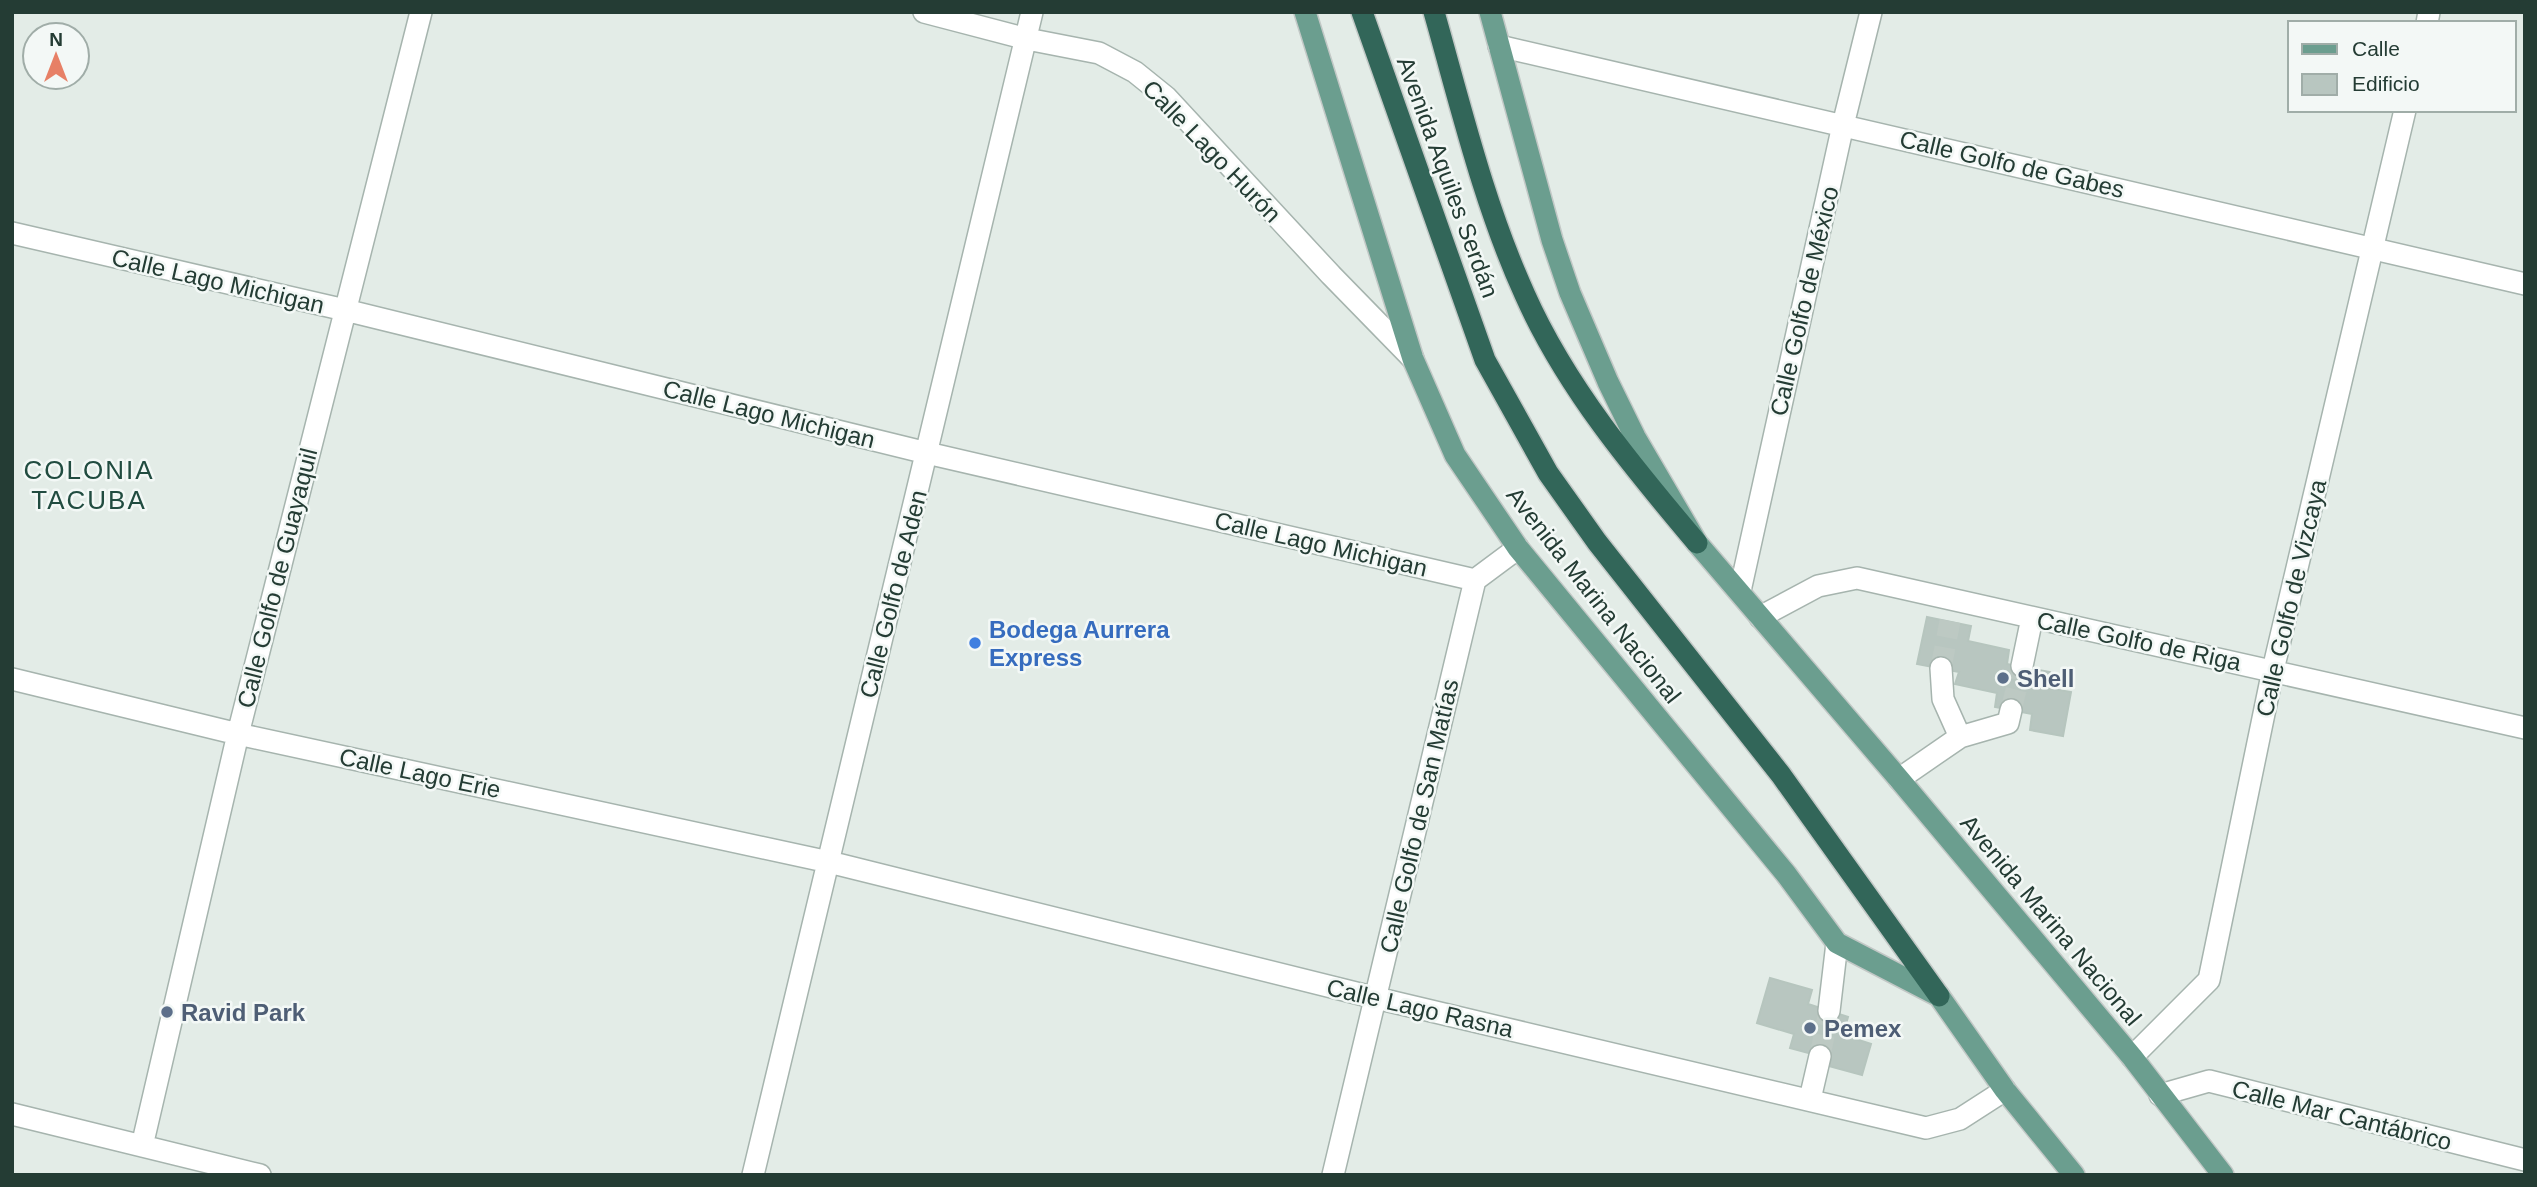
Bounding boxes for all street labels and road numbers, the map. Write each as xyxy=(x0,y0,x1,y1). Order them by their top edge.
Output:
street label: Avenida Aquiles Serdán xyxy=(1392,53,1504,301)
street label: Calle Lago Hurón xyxy=(1137,74,1287,228)
street label: Calle Golfo de Gabes xyxy=(1897,125,2127,203)
street label: Calle Golfo de México xyxy=(1764,184,1844,418)
street label: Calle Lago Michigan xyxy=(109,243,327,319)
street label: Calle Lago Michigan xyxy=(660,375,878,453)
street label: Calle Golfo de Guayaquil xyxy=(232,445,322,711)
street label: Calle Golfo de Vizcaya xyxy=(2251,476,2332,719)
street label: Avenida Marina Nacional xyxy=(1501,482,1687,708)
street label: Calle Golfo de Aden xyxy=(854,487,932,701)
street label: Calle Lago Michigan xyxy=(1212,506,1430,582)
street label: Calle Golfo de Riga xyxy=(2034,606,2244,676)
street label: Calle Golfo de San Matías xyxy=(1374,676,1464,956)
street label: Calle Lago Erie xyxy=(337,743,503,803)
street label: Avenida Marina Nacional xyxy=(1955,809,2147,1031)
street label: Calle Lago Rasna xyxy=(1324,973,1517,1043)
street label: Calle Mar Cantábrico xyxy=(2229,1075,2455,1155)

